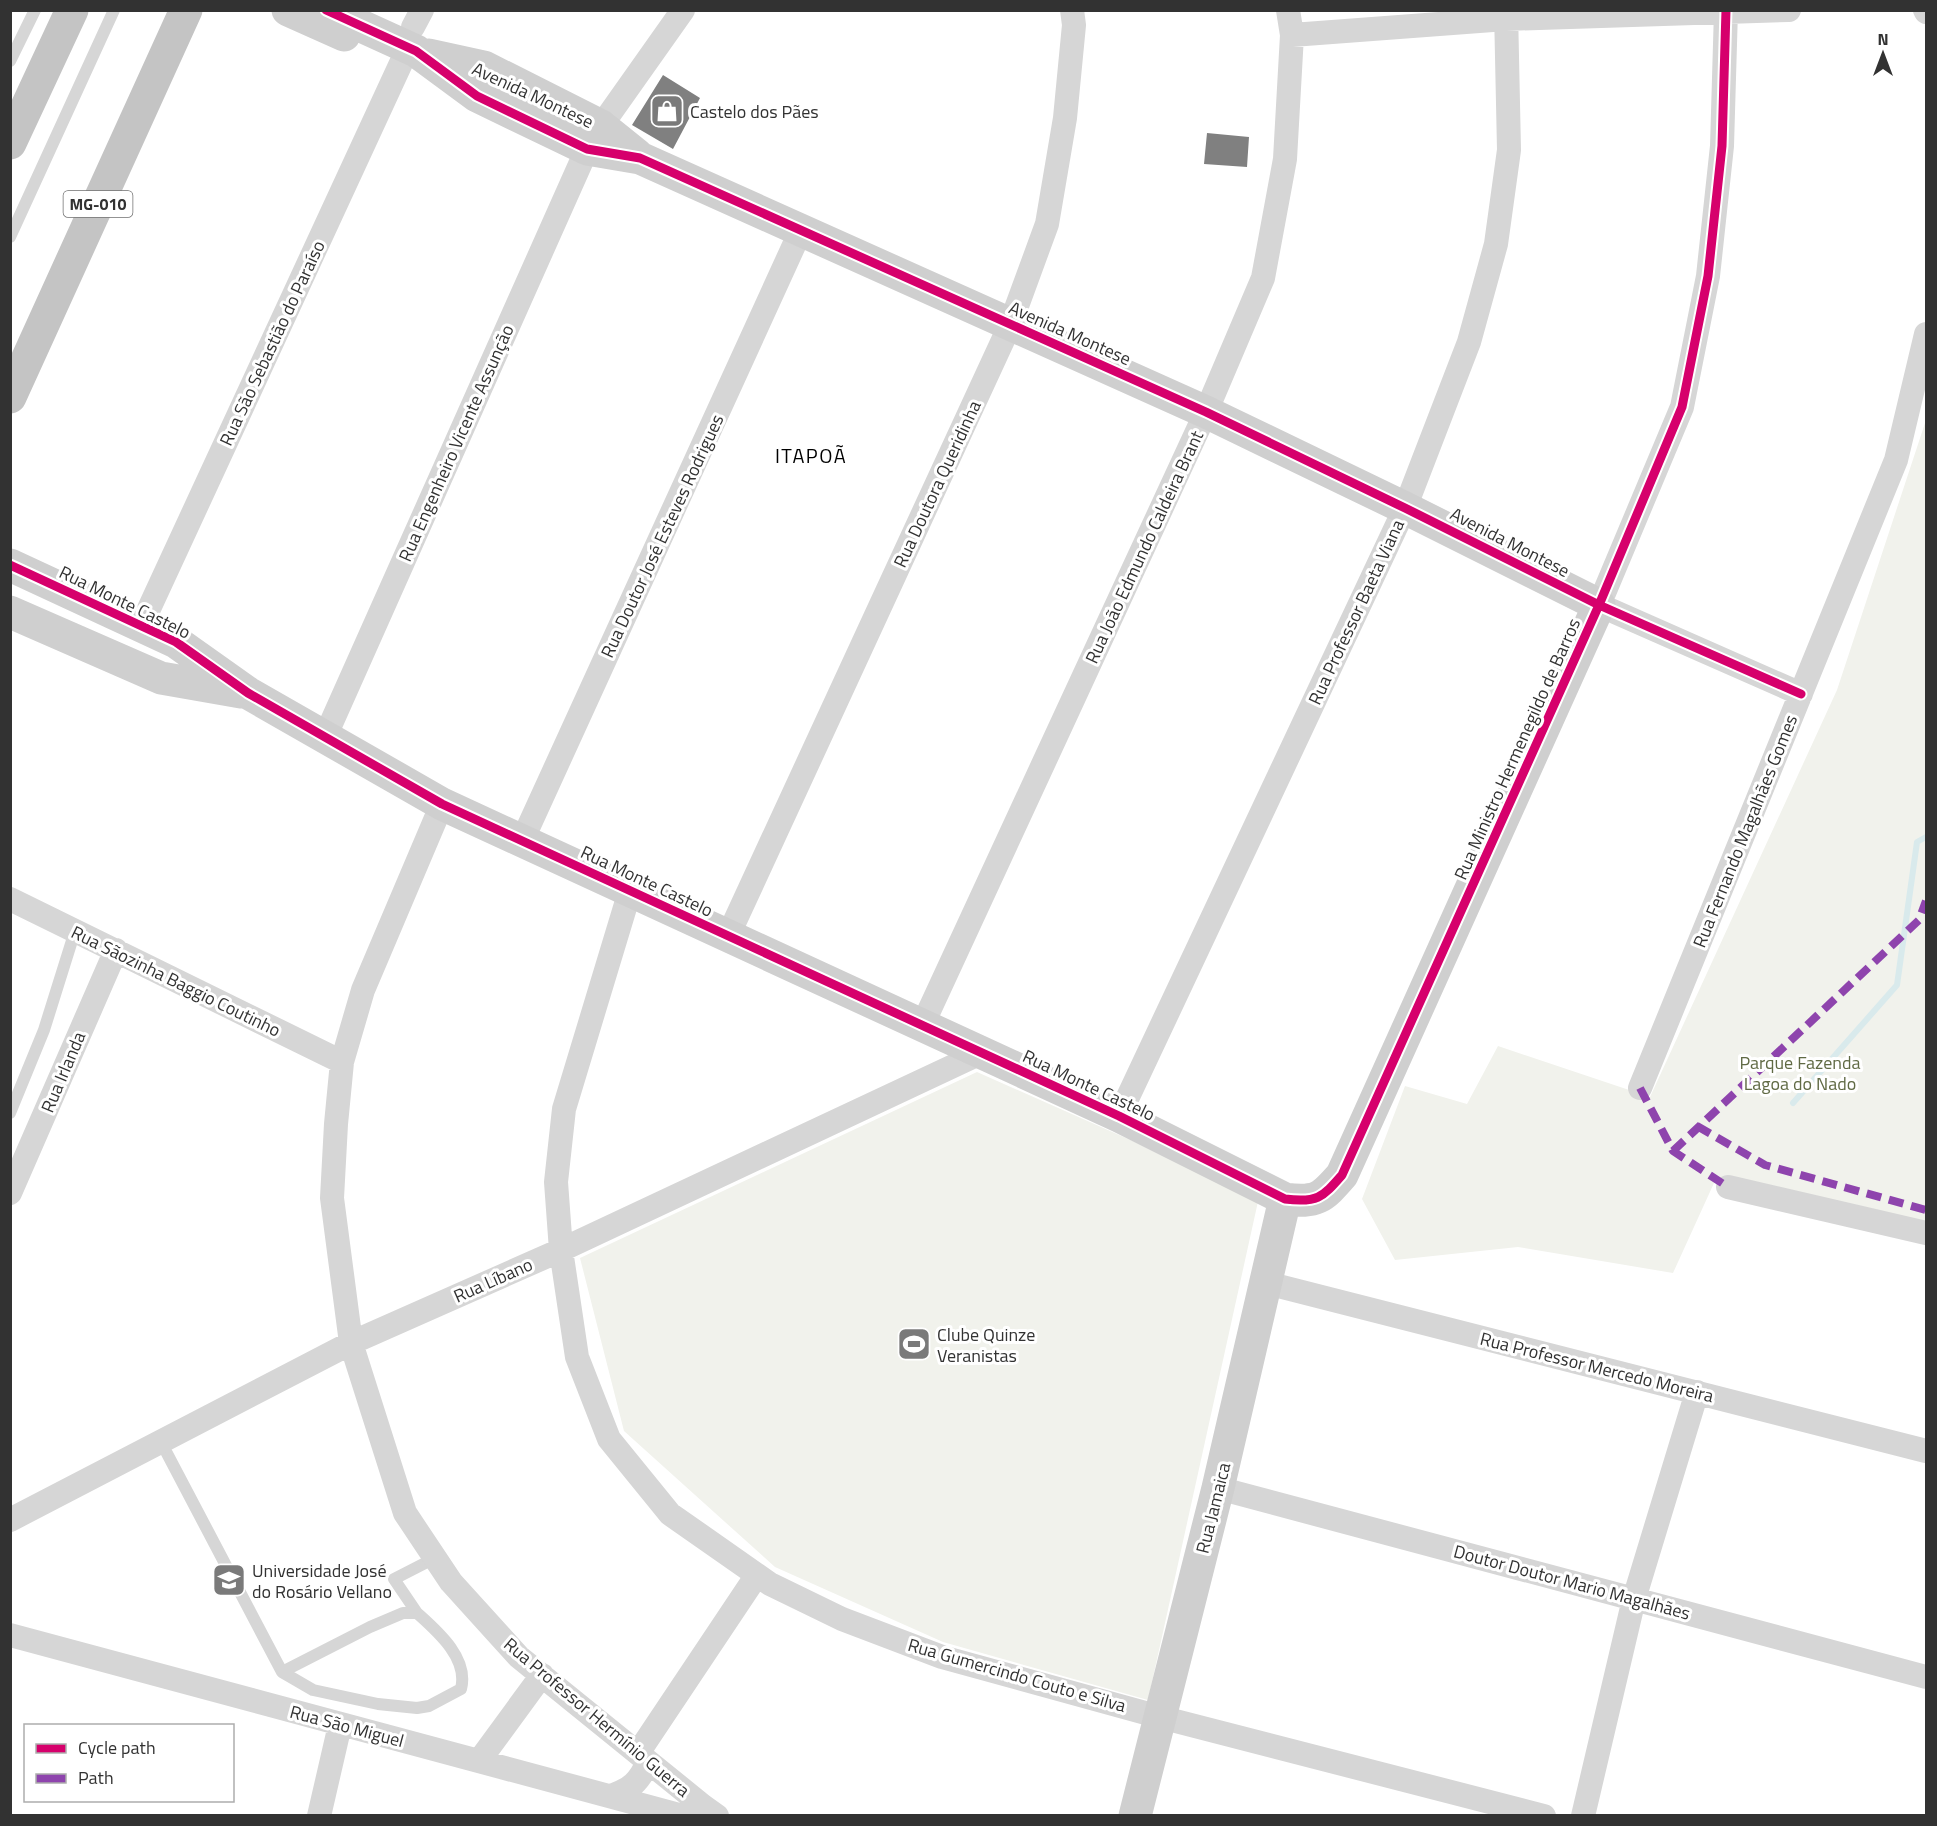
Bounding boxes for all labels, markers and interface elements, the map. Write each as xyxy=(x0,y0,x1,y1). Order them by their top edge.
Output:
north arrow xyxy=(1853,24,1913,84)
text: N xyxy=(1877,27,1889,51)
street label: Avenida Montese xyxy=(468,55,598,135)
shop icon: Castelo dos Pães xyxy=(649,93,685,129)
place label: Castelo dos Pães xyxy=(690,98,819,125)
road number: MG-010 xyxy=(63,191,132,217)
street label: Rua São Sebastião do Paraíso xyxy=(212,236,332,450)
street label: Avenida Montese xyxy=(1005,294,1135,372)
street label: Rua Engenheiro Vicente Assunção xyxy=(391,320,521,566)
street label: Rua Doutora Queridinha xyxy=(886,396,988,572)
street label: Rua Doutor José Esteves Rodrigues xyxy=(594,410,730,662)
street label: Rua João Edmundo Caldeira Brant xyxy=(1078,425,1210,668)
district label: ITAPOÃ xyxy=(775,440,847,471)
street label: Avenida Montese xyxy=(1445,500,1575,584)
street label: Rua Professor Baeta Viana xyxy=(1301,515,1411,709)
street label: Rua Monte Castelo xyxy=(55,558,195,646)
street label: Rua Ministro Hermenegildo de Barros xyxy=(1447,614,1587,884)
street label: Rua Fernando Magalhães Gomes xyxy=(1686,710,1804,952)
street label: Rua Monte Castelo xyxy=(576,838,718,924)
street label: Rua Sãozinha Baggio Coutinho xyxy=(67,918,285,1044)
street label: Rua Irlanda xyxy=(34,1027,92,1117)
street label: Rua Monte Castelo xyxy=(1018,1042,1160,1128)
park label: Parque Fazenda Lagoa do Nado xyxy=(1740,1049,1861,1097)
street label: Rua Líbano xyxy=(449,1251,537,1309)
place label: Clube Quinze Veranistas xyxy=(937,1321,1035,1369)
street label: Rua Professor Mercedo Moreira xyxy=(1477,1325,1717,1409)
sports icon: Clube Quinze Veranistas xyxy=(896,1326,932,1362)
street label: Rua Jamaica xyxy=(1189,1460,1237,1556)
street label: Doutor Doutor Mario Magalhães xyxy=(1451,1537,1693,1627)
place label: Universidade José do Rosário Vellano xyxy=(252,1557,392,1605)
school or university icon: Universidade José do Rosário Vellano xyxy=(211,1562,247,1598)
street label: Rua Professor Hermínio Guerra xyxy=(498,1631,696,1803)
street label: Rua Gumercindo Couto e Silva xyxy=(905,1631,1129,1719)
street label: Rua São Miguel xyxy=(287,1698,407,1754)
legend xyxy=(24,1724,234,1802)
text: Cycle path xyxy=(78,1734,156,1761)
text: Path xyxy=(78,1764,114,1791)

